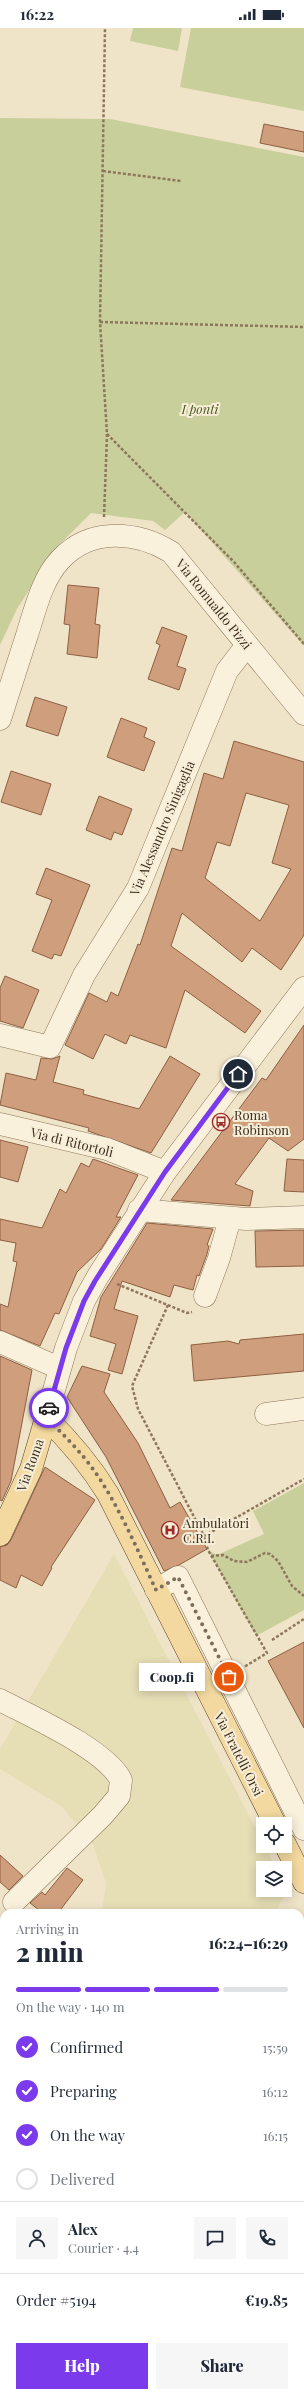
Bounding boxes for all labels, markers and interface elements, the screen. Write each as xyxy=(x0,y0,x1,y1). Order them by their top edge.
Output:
text: 16:22 xyxy=(20,4,54,24)
park label: I ponti xyxy=(180,400,220,417)
street label: Via Romualdo Pizzi xyxy=(172,554,256,652)
street label: Via Alessandro Sinigaglia xyxy=(125,757,198,899)
pin xyxy=(221,1057,255,1091)
icon: home xyxy=(227,1063,249,1085)
place label: Roma Robinson xyxy=(234,1106,289,1138)
bus stop icon: Roma Robinson xyxy=(211,1112,231,1132)
street label: Via di Ritortoli xyxy=(28,1123,115,1160)
courier xyxy=(29,1388,69,1428)
icon: car xyxy=(38,1397,60,1419)
street label: Via Roma xyxy=(12,1436,47,1494)
place label: Ambulatori C.R.I. xyxy=(182,1514,249,1546)
hospital icon: Ambulatori C.R.I. xyxy=(160,1520,180,1540)
pin xyxy=(212,1660,246,1694)
callout: Coop.fi xyxy=(139,1663,205,1691)
icon: bag xyxy=(218,1666,240,1688)
text: Coop.fi xyxy=(150,1668,194,1685)
street label: Via Fratelli Orsi xyxy=(211,1708,268,1799)
map controls xyxy=(256,1817,292,1897)
button: locate xyxy=(256,1817,292,1853)
button: layers xyxy=(256,1861,292,1897)
text: Arriving in xyxy=(16,1920,79,1937)
text: 16:24–16:29 xyxy=(208,1933,288,1953)
text: 2 min xyxy=(16,1934,84,1969)
text: On the way · 140 m xyxy=(16,1998,124,2015)
icon: check xyxy=(16,2036,38,2058)
text: Confirmed xyxy=(50,2037,123,2057)
text: 15:59 xyxy=(262,2039,288,2056)
icon: check xyxy=(16,2080,38,2102)
text: Preparing xyxy=(50,2081,117,2101)
text: 16:12 xyxy=(262,2083,288,2100)
icon: check xyxy=(16,2124,38,2146)
text: On the way xyxy=(50,2125,125,2145)
text: 16:15 xyxy=(263,2127,288,2144)
text: Delivered xyxy=(50,2169,115,2189)
button: person xyxy=(16,2217,58,2259)
button: chat xyxy=(194,2217,236,2259)
button: phone xyxy=(246,2217,288,2259)
text: Alex xyxy=(68,2219,98,2239)
text: Courier · 4.4 xyxy=(68,2239,139,2256)
text: Order #5194 xyxy=(16,2290,96,2310)
text: €19.85 xyxy=(245,2290,288,2310)
button: Help xyxy=(16,2343,148,2389)
button: Share xyxy=(156,2343,288,2389)

